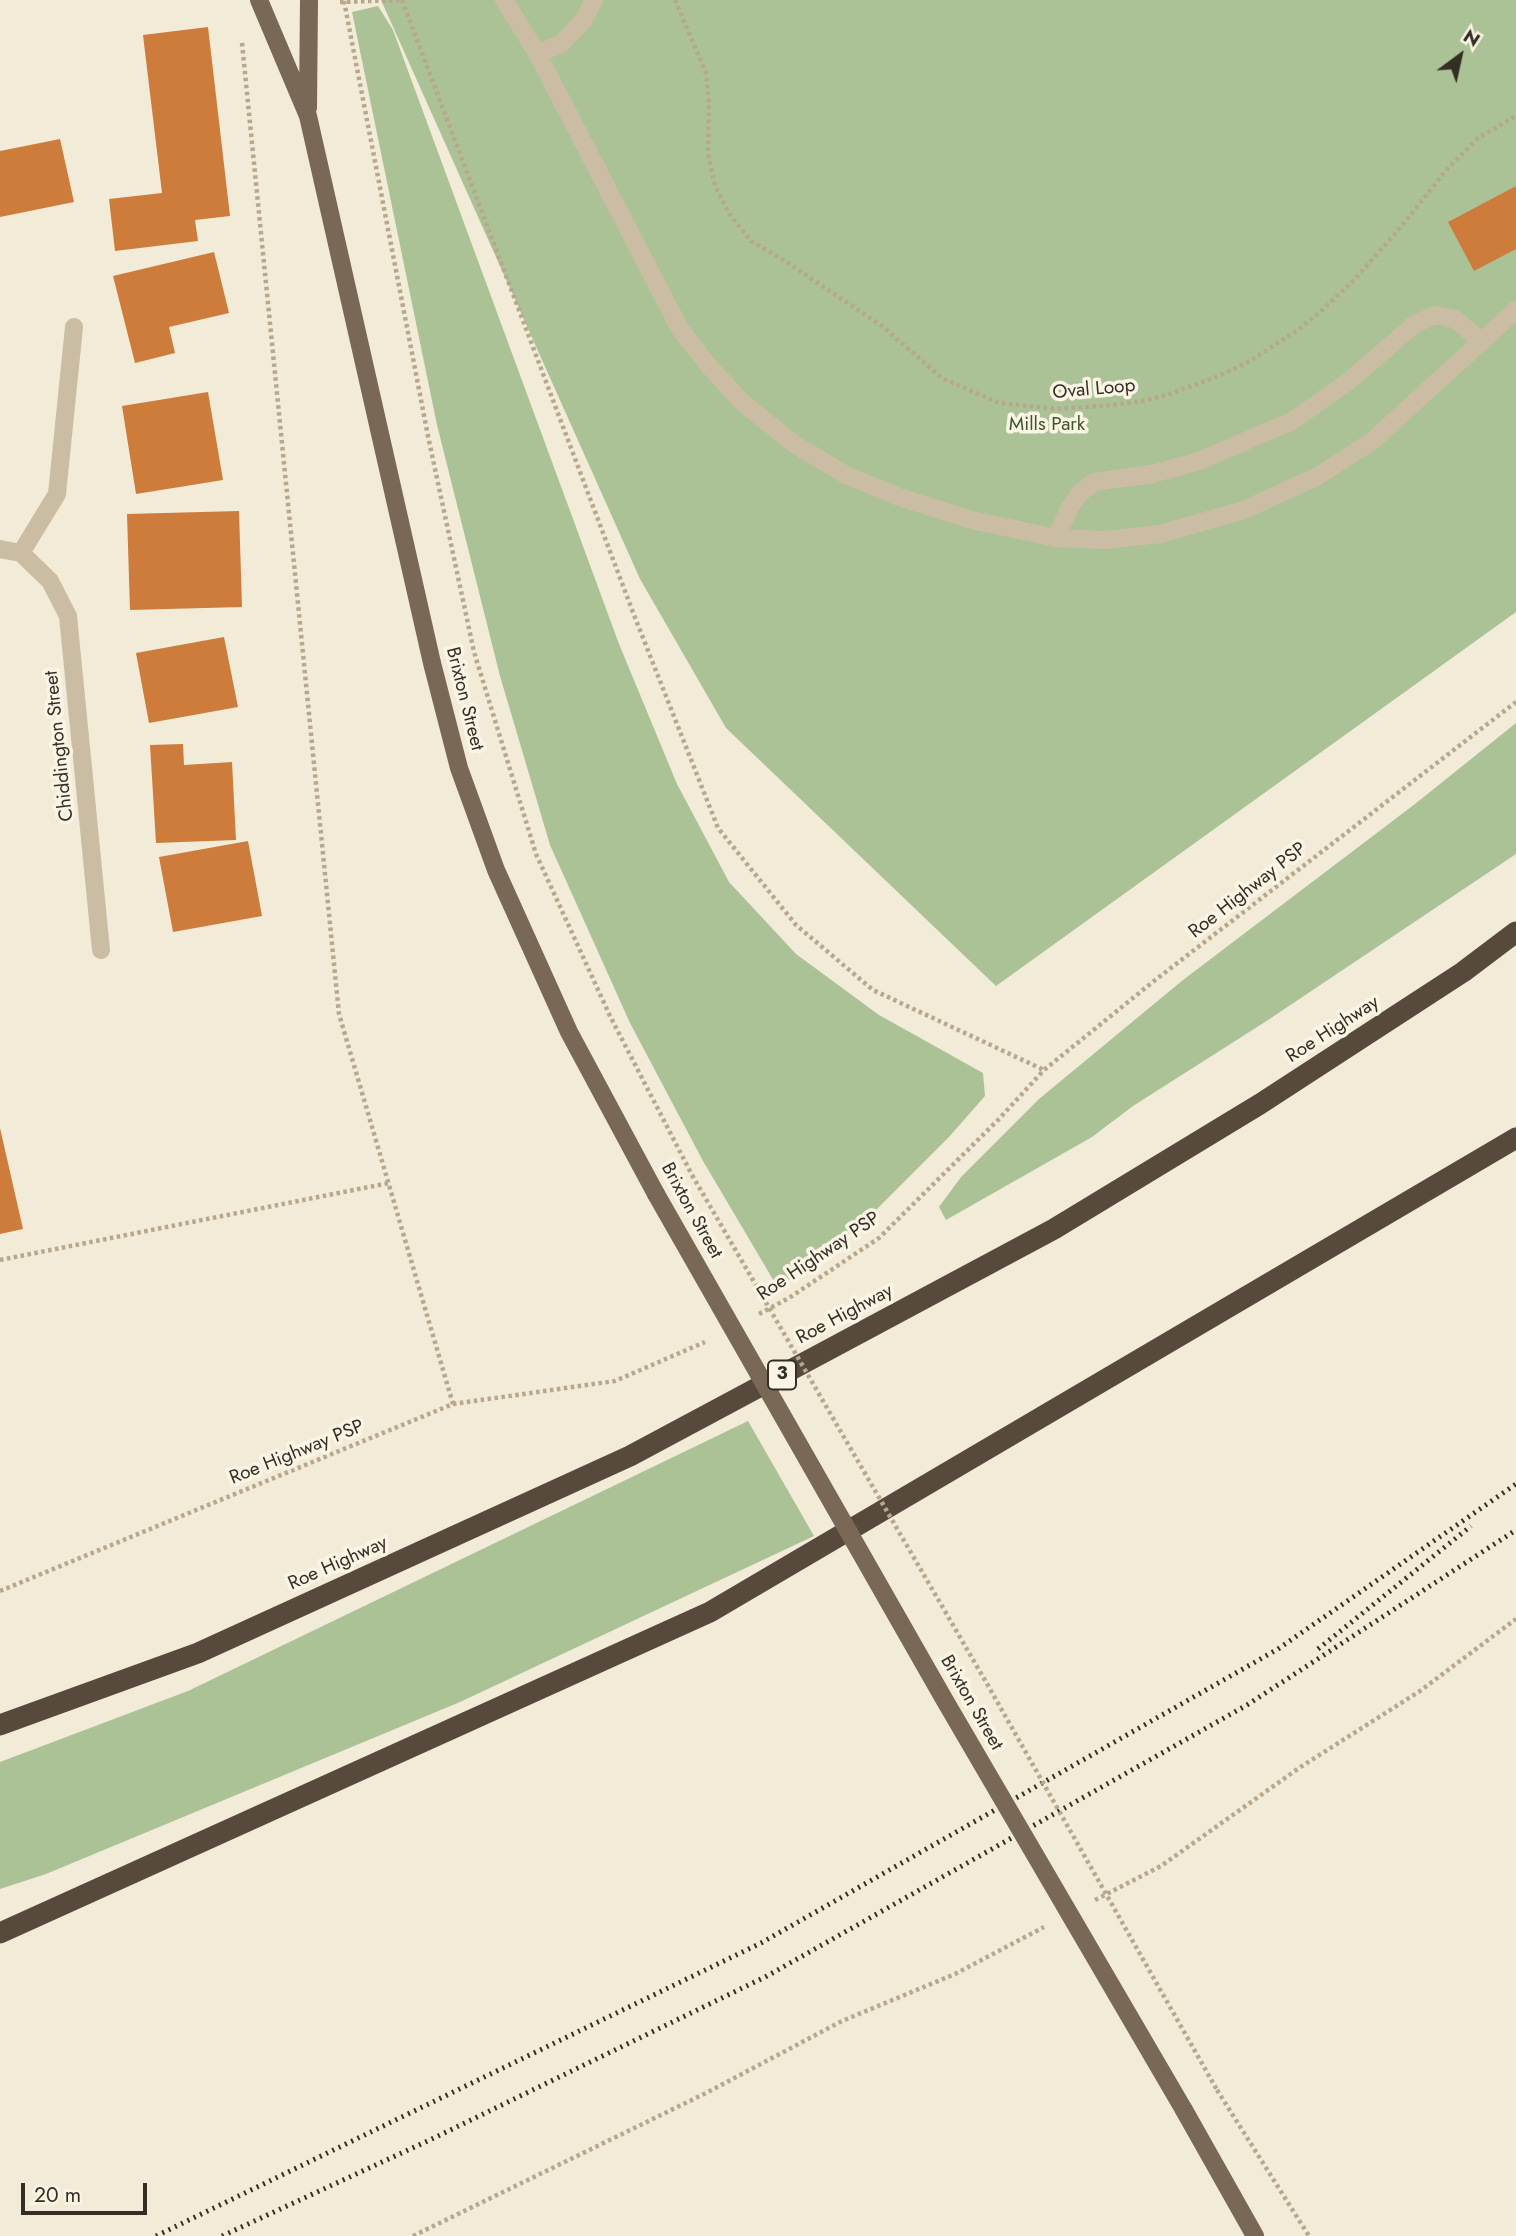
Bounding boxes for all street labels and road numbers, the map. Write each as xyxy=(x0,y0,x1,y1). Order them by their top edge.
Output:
street label: Oval Loop xyxy=(1052,375,1136,405)
street label: Brixton Street xyxy=(440,645,488,753)
street label: Chiddington Street xyxy=(41,670,79,822)
street label: Roe Highway PSP xyxy=(1185,838,1311,944)
street label: Roe Highway xyxy=(1282,992,1384,1068)
street label: Brixton Street xyxy=(655,1159,727,1263)
street label: Roe Highway PSP xyxy=(753,1208,885,1306)
street label: Roe Highway xyxy=(793,1280,897,1350)
road number: 3 xyxy=(768,1360,796,1390)
street label: Roe Highway PSP xyxy=(226,1416,368,1490)
street label: Roe Highway xyxy=(285,1532,391,1596)
street label: Brixton Street xyxy=(935,1651,1007,1755)

